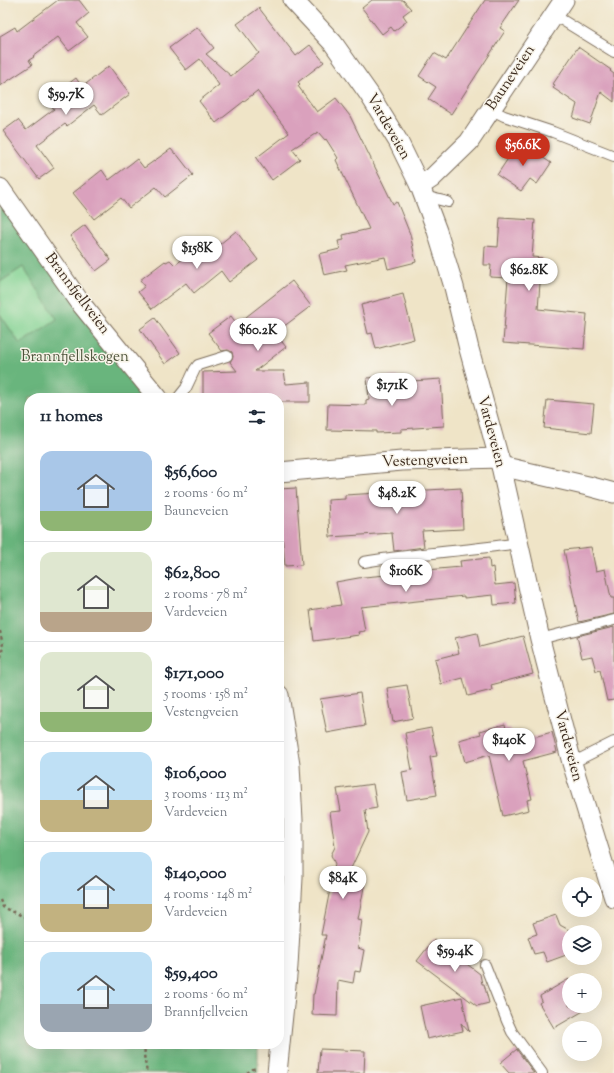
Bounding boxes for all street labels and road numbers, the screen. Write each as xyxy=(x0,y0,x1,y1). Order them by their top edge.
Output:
street label: Bauneveien xyxy=(481,41,541,115)
street label: Vardeveien xyxy=(361,90,415,164)
street label: Brannfjellveien xyxy=(39,249,115,339)
street label: Vardeveien xyxy=(471,394,511,470)
street label: Vestengveien xyxy=(382,449,469,473)
street label: Vardeveien xyxy=(548,708,588,784)

